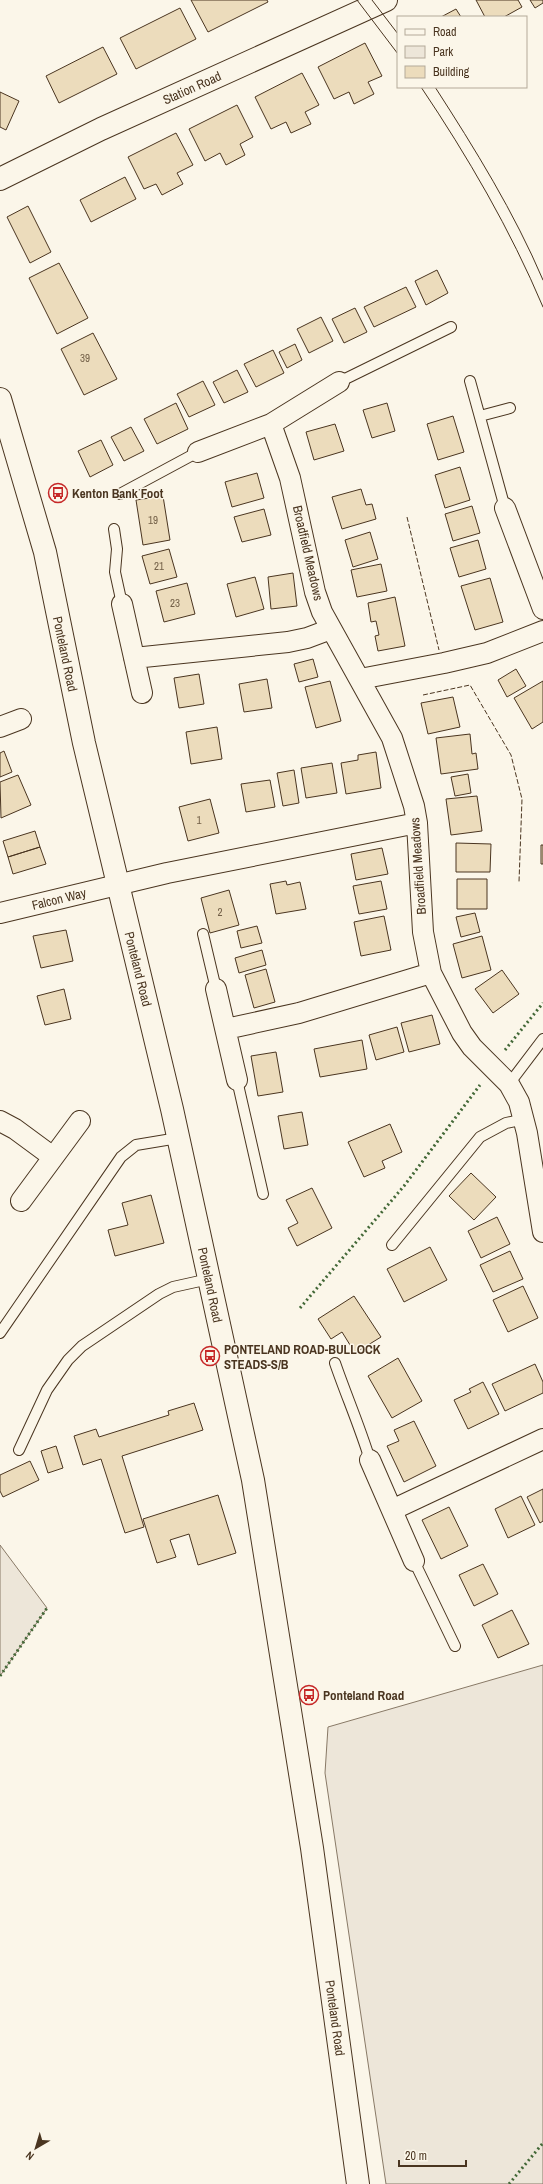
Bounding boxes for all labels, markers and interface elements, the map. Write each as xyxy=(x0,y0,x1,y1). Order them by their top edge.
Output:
legend xyxy=(397,16,527,88)
text: Road xyxy=(433,24,457,40)
text: Park xyxy=(433,44,453,60)
text: Building xyxy=(433,64,470,80)
street label: Station Road xyxy=(160,68,224,108)
house number: 39 xyxy=(80,351,90,365)
bus stop icon: Kenton Bank Foot xyxy=(47,482,69,504)
place label: Kenton Bank Foot xyxy=(72,485,164,502)
street label: Broadfield Meadows xyxy=(289,504,327,602)
house number: 19 xyxy=(148,513,158,527)
house number: 21 xyxy=(154,559,164,573)
house number: 23 xyxy=(170,596,180,610)
street label: Ponteland Road xyxy=(49,615,81,693)
house number: 1 xyxy=(196,813,202,827)
street label: Broadfield Meadows xyxy=(406,817,430,915)
street label: Falcon Way xyxy=(30,884,89,914)
house number: 2 xyxy=(217,905,223,919)
street label: Ponteland Road xyxy=(121,930,156,1008)
street label: Ponteland Road xyxy=(194,1246,226,1324)
place label: PONTELAND ROAD-BULLOCK STEADS-S/B xyxy=(224,1341,381,1373)
bus stop icon: PONTELAND ROAD-BULLOCK STEADS-S/B xyxy=(199,1345,221,1367)
bus stop icon: Ponteland Road xyxy=(298,1684,320,1706)
place label: Ponteland Road xyxy=(323,1687,404,1704)
street label: Ponteland Road xyxy=(321,1979,349,2057)
north arrow xyxy=(16,2128,56,2168)
scale bar xyxy=(399,2142,466,2168)
text: N xyxy=(23,2148,37,2163)
text: 20 m xyxy=(405,2148,427,2164)

